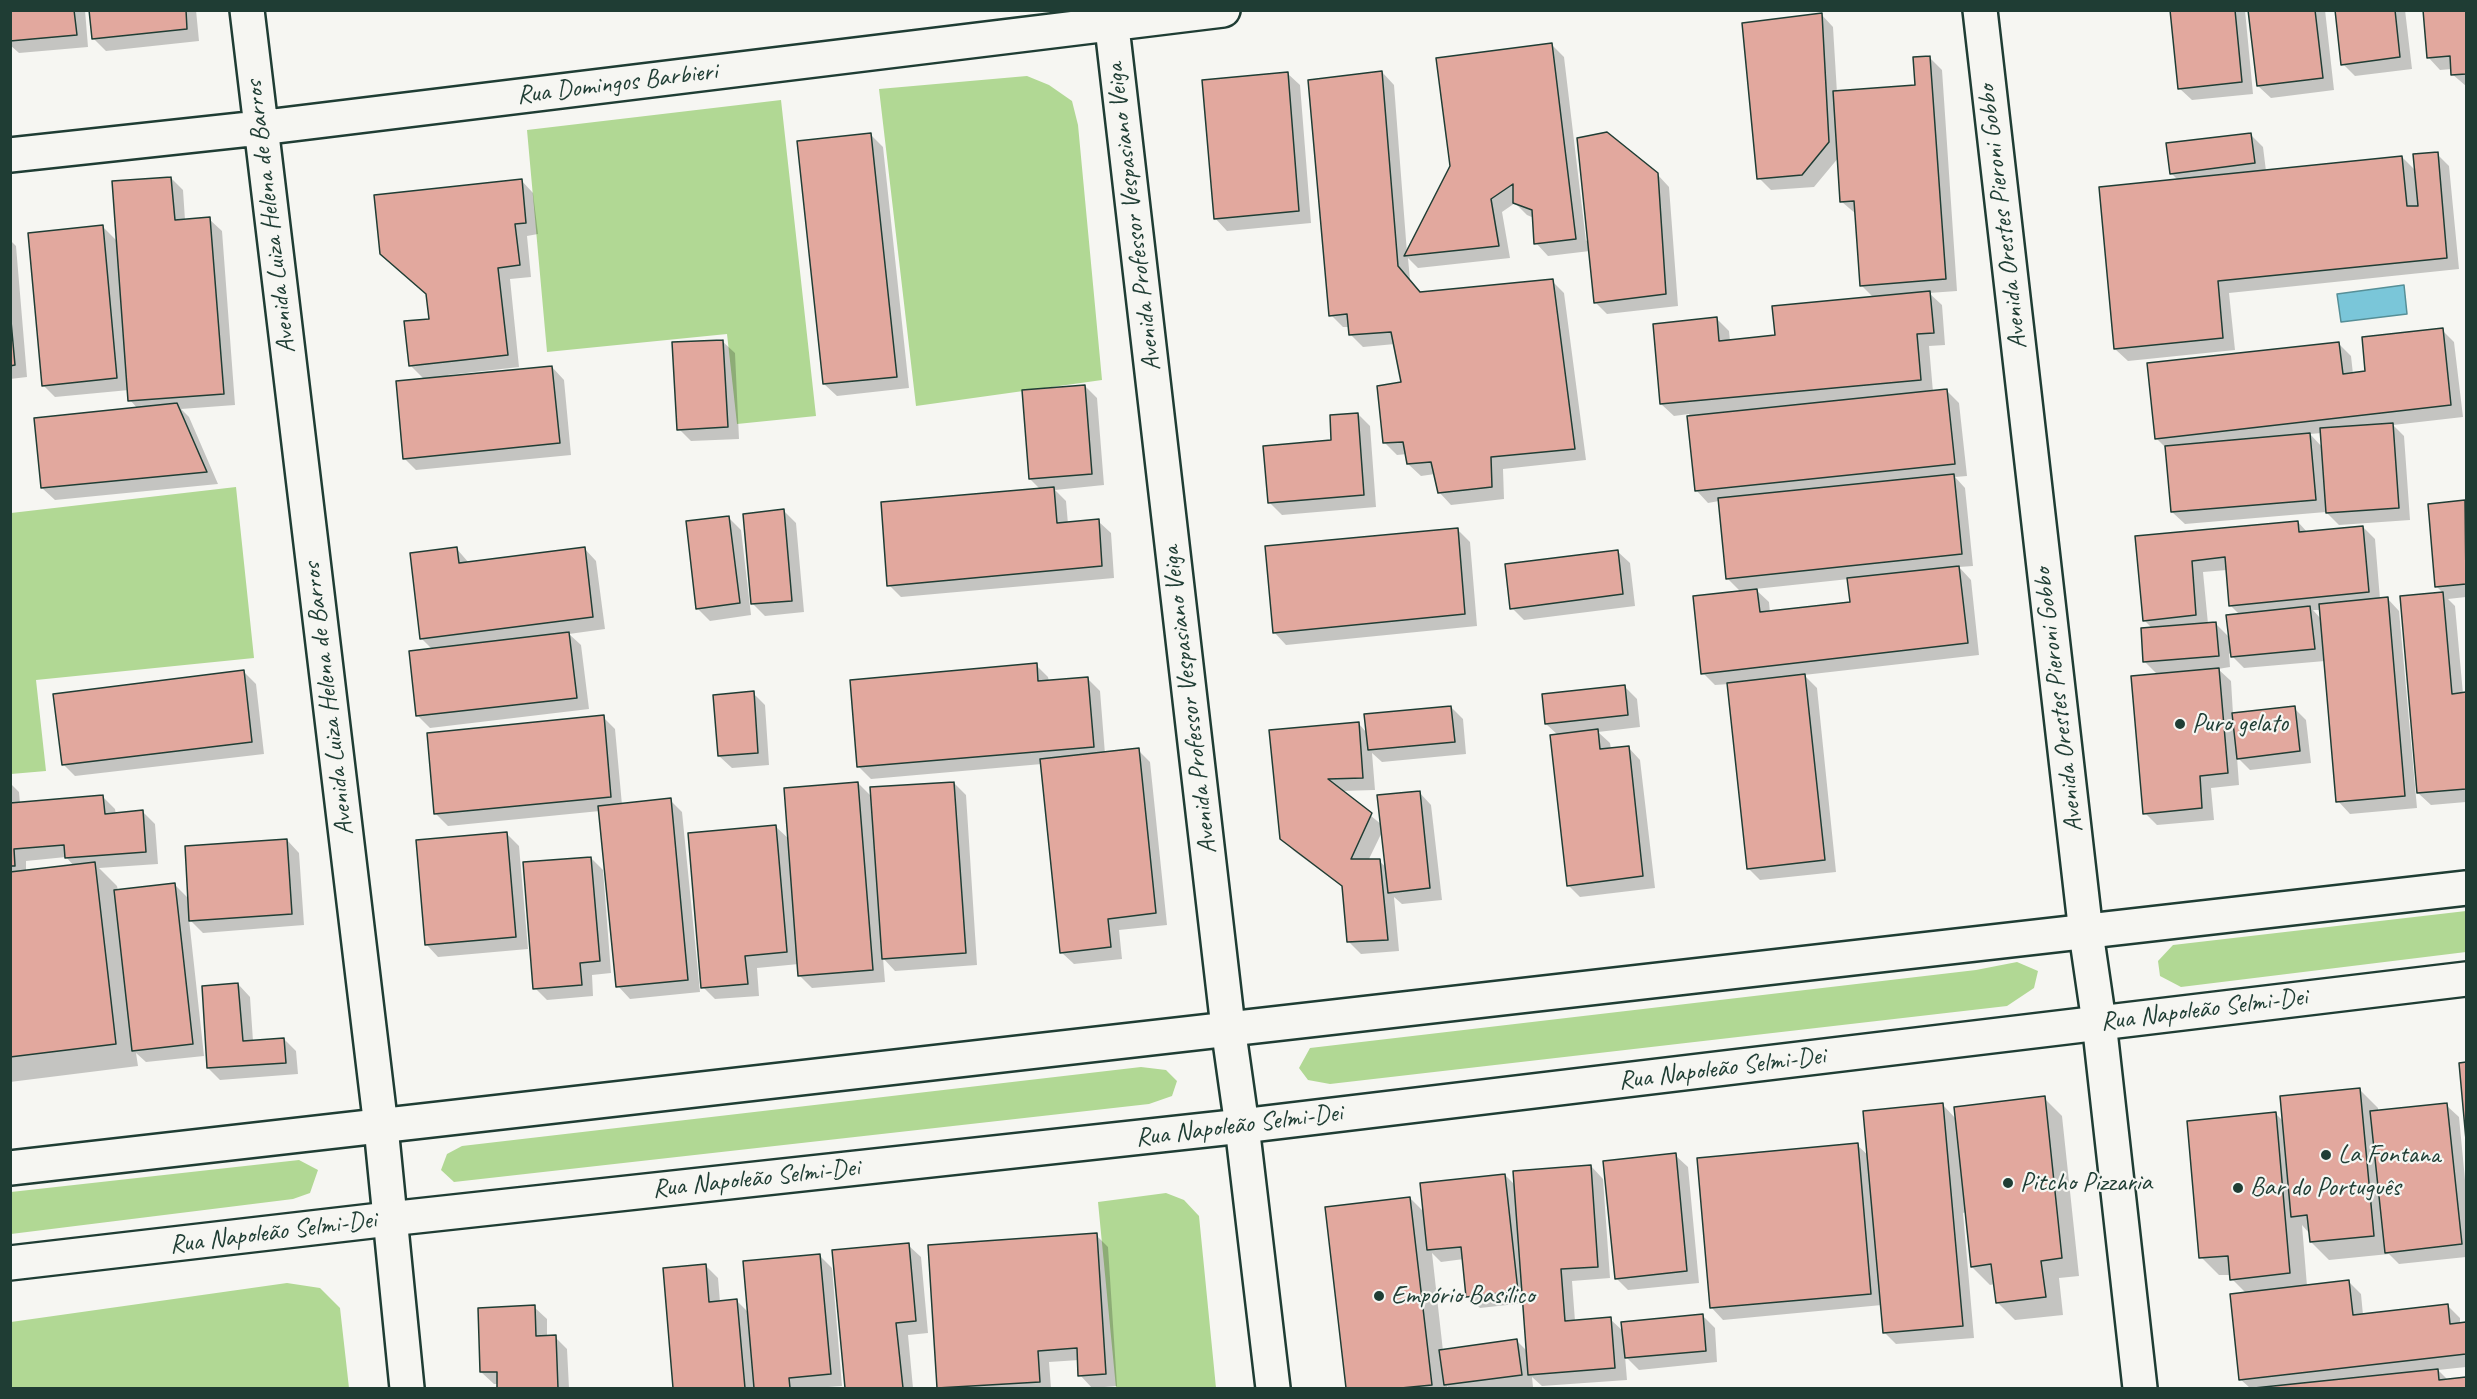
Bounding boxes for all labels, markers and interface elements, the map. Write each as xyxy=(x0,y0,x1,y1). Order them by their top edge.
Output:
street label: Rua Domingos Barbieri xyxy=(515,56,719,112)
street label: Avenida Professor Vespasiano Veiga xyxy=(1100,61,1168,373)
street label: Avenida Luiza Helena de Barros xyxy=(239,79,303,355)
street label: Avenida Orestes Pieroni Gobbo xyxy=(1971,83,2035,351)
street label: Avenida Professor Vespasiano Veiga xyxy=(1156,544,1224,856)
street label: Avenida Luiza Helena de Barros xyxy=(297,561,361,837)
street label: Avenida Orestes Pieroni Gobbo xyxy=(2027,566,2091,834)
place label: Puro gelato xyxy=(2192,708,2288,740)
marker: Puro gelato xyxy=(2173,717,2187,731)
street label: Rua Napoleão Selmi-Dei xyxy=(2099,982,2309,1038)
street label: Rua Napoleão Selmi-Dei xyxy=(1617,1041,1827,1097)
street label: Rua Napoleão Selmi-Dei xyxy=(1134,1098,1344,1154)
place label: La Fontana xyxy=(2338,1139,2440,1171)
marker: La Fontana xyxy=(2319,1148,2333,1162)
street label: Rua Napoleão Selmi-Dei xyxy=(651,1153,861,1205)
place label: Pitcho Pizzaria xyxy=(2020,1167,2152,1199)
place label: Bar do Português xyxy=(2250,1172,2400,1204)
marker: Pitcho Pizzaria xyxy=(2001,1176,2015,1190)
marker: Bar do Português xyxy=(2231,1181,2245,1195)
street label: Rua Napoleão Selmi-Dei xyxy=(168,1205,378,1261)
place label: Empório Basílico xyxy=(1391,1280,1534,1312)
marker: Empório Basílico xyxy=(1372,1289,1386,1303)

